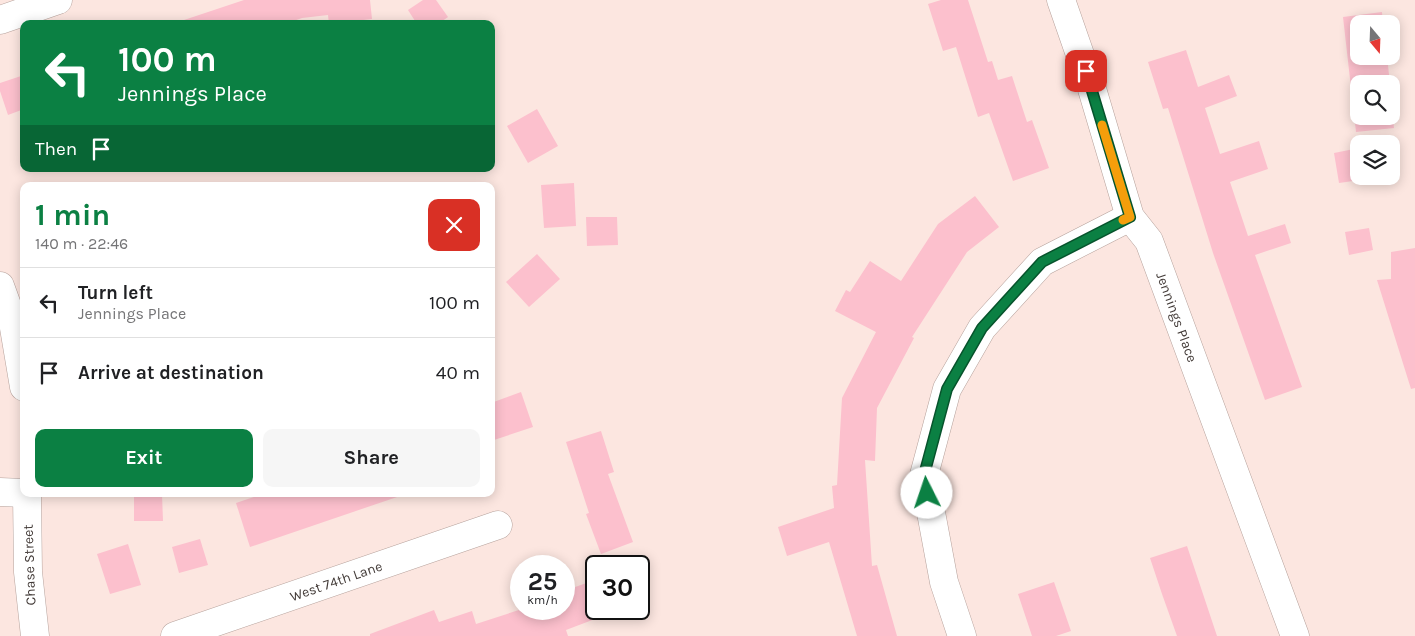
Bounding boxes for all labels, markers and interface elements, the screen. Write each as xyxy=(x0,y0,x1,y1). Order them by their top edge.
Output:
north arrow xyxy=(1350,15,1400,65)
map controls xyxy=(1350,15,1400,185)
text: 100 m xyxy=(118,39,217,80)
icon: left xyxy=(35,40,100,105)
pin xyxy=(1065,50,1107,92)
icon: arrive xyxy=(1072,57,1100,85)
button: search xyxy=(1350,75,1400,125)
text: Jennings Place xyxy=(118,81,267,107)
icon: arrive xyxy=(87,135,115,163)
button: layers xyxy=(1350,135,1400,185)
text: Then xyxy=(35,138,77,160)
text: 1 min xyxy=(35,197,110,233)
button: close xyxy=(428,199,480,251)
text: 140 m · 22:46 xyxy=(35,234,128,253)
street label: Jennings Place xyxy=(1152,270,1201,365)
text: Turn left xyxy=(78,282,153,304)
icon: left xyxy=(35,289,63,317)
text: 100 m xyxy=(429,292,480,314)
text: Jennings Place xyxy=(78,304,186,323)
icon: arrive xyxy=(35,359,63,387)
text: Arrive at destination xyxy=(78,362,264,384)
text: 40 m xyxy=(436,362,480,384)
button: Exit xyxy=(35,429,253,487)
button: Share xyxy=(263,429,480,487)
position arrow xyxy=(900,466,952,518)
street label: Chase Street xyxy=(20,524,39,606)
speed limit sign: 30 xyxy=(585,555,650,620)
street label: West 74th Lane xyxy=(288,558,385,605)
text: 25 xyxy=(528,567,557,596)
text: km/h xyxy=(527,593,558,607)

